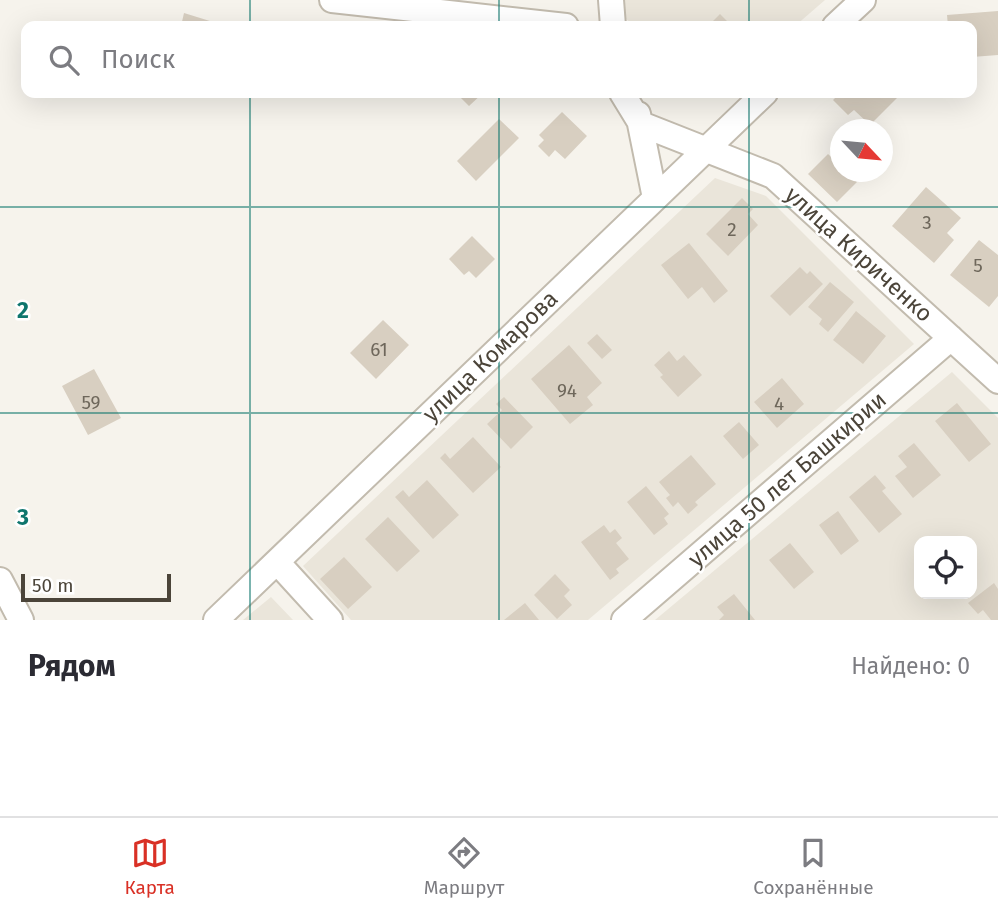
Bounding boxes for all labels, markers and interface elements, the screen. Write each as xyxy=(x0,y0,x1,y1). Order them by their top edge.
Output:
search box xyxy=(21,21,977,98)
icon: search xyxy=(45,41,83,79)
text: Поиск xyxy=(101,44,175,75)
north arrow xyxy=(830,119,893,182)
street label: улица Кириченко xyxy=(779,180,939,328)
house number: 3 xyxy=(922,211,932,234)
house number: 2 xyxy=(727,218,737,241)
house number: 5 xyxy=(973,254,983,277)
street label: улица Комарова xyxy=(417,284,563,428)
text: 2 xyxy=(17,296,29,324)
house number: 61 xyxy=(370,338,388,361)
house number: 94 xyxy=(557,379,577,402)
street label: улица 50 лет Башкирии xyxy=(682,385,892,573)
house number: 59 xyxy=(81,391,101,414)
house number: 4 xyxy=(774,392,784,415)
text: 3 xyxy=(16,503,29,531)
map controls xyxy=(914,536,977,599)
button: locate xyxy=(914,536,977,599)
scale bar xyxy=(21,571,172,603)
text: 50 m xyxy=(32,574,73,597)
text: Рядом xyxy=(28,648,116,684)
text: Найдено: 0 xyxy=(851,652,970,680)
tab: Карта xyxy=(124,834,175,899)
tab: Маршрут xyxy=(424,834,504,899)
tab: Сохранённые xyxy=(753,834,874,899)

